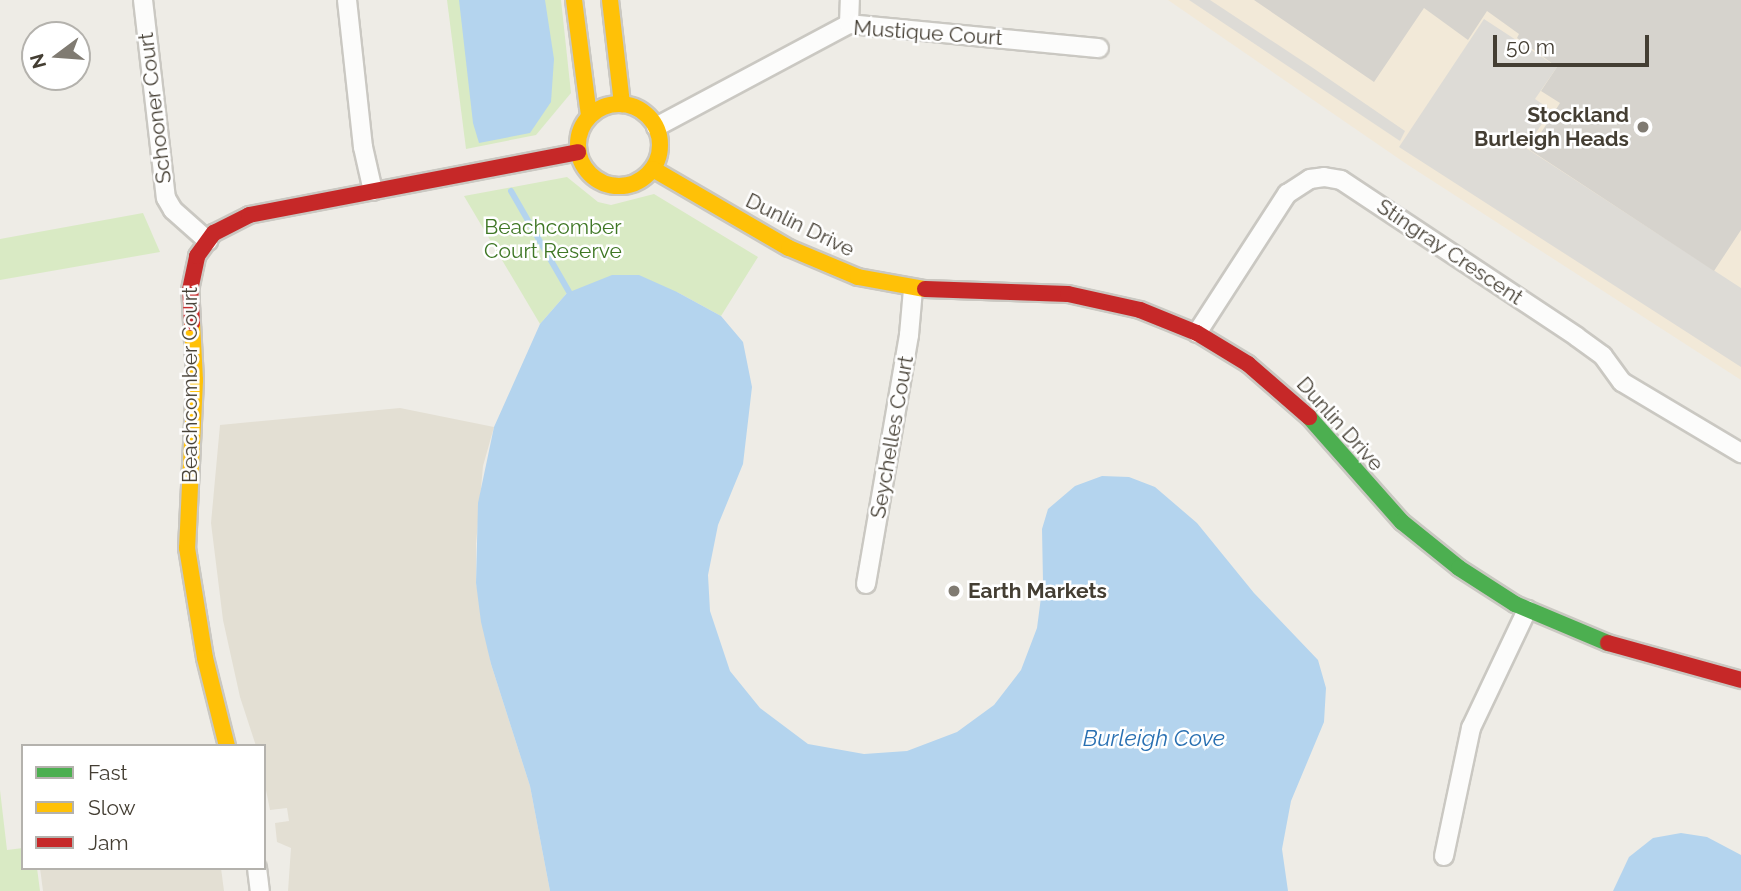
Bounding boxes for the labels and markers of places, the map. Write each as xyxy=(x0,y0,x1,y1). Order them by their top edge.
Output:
place label: Stockland Burleigh Heads xyxy=(1474,102,1629,152)
marker: Stockland Burleigh Heads xyxy=(1635,119,1651,135)
place label: Earth Markets xyxy=(968,578,1107,604)
marker: Earth Markets xyxy=(946,583,962,599)

